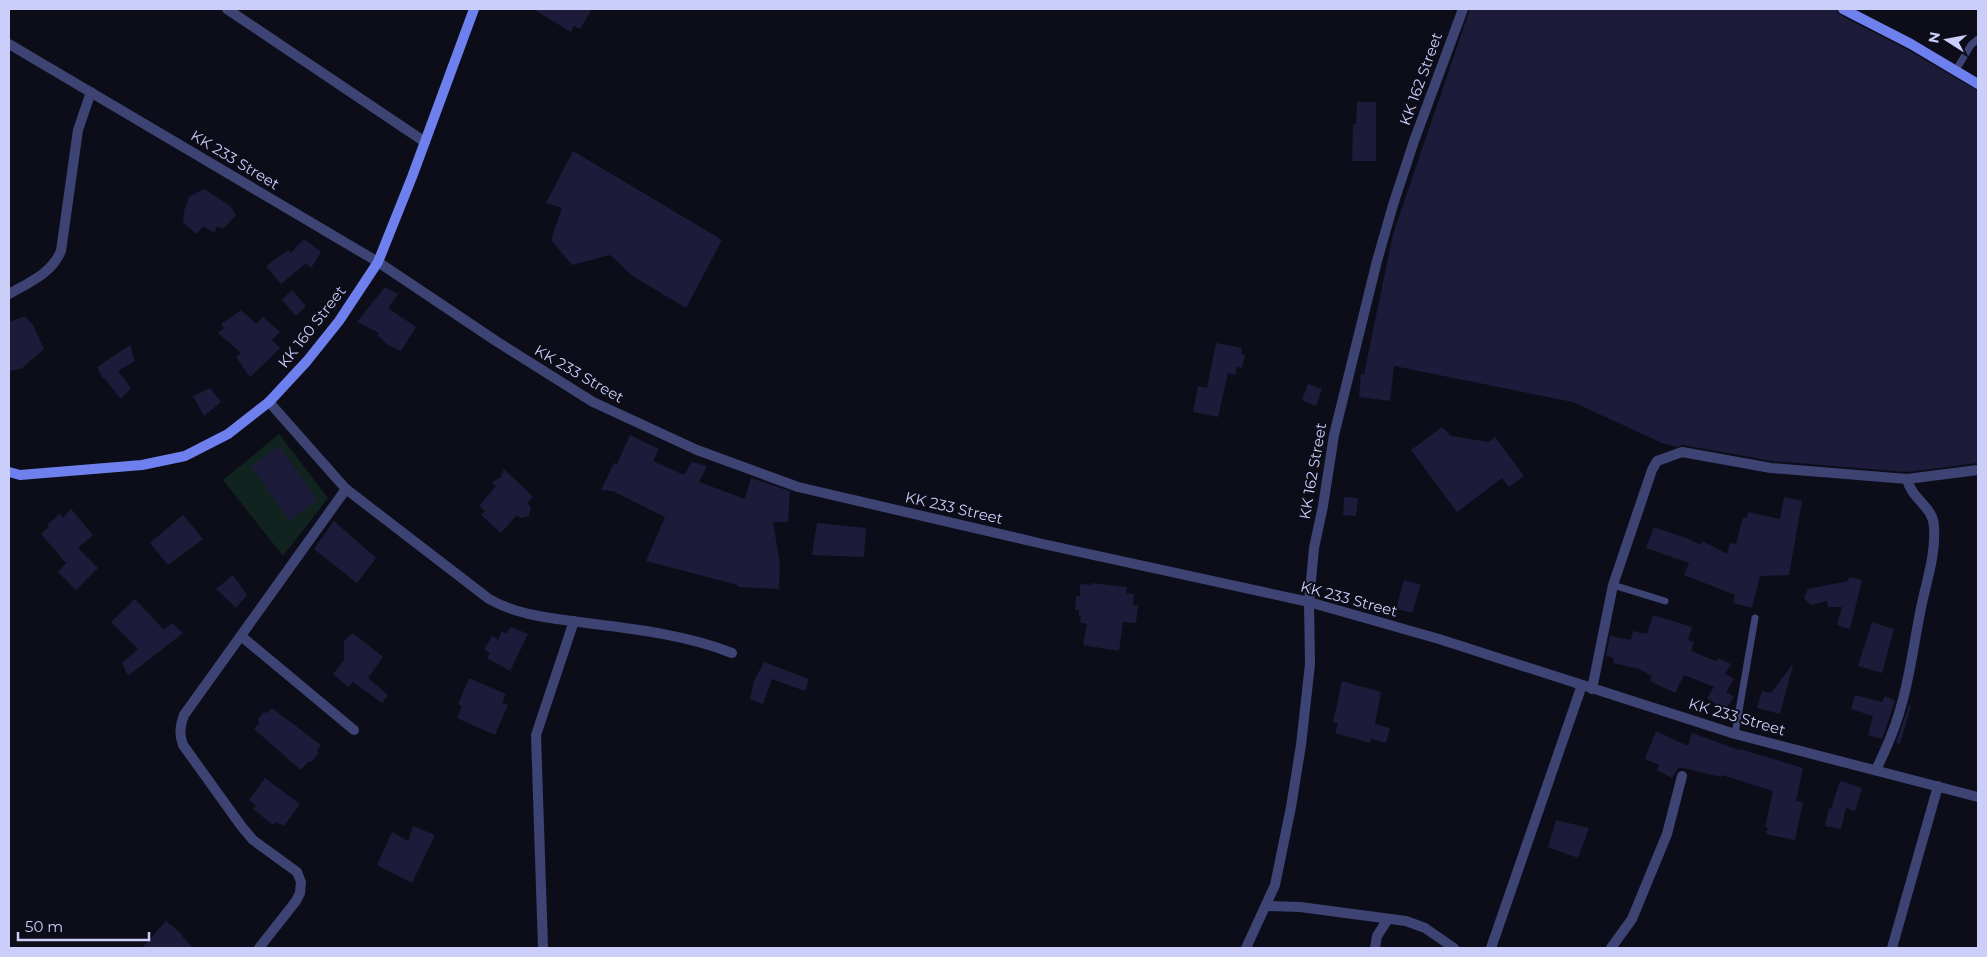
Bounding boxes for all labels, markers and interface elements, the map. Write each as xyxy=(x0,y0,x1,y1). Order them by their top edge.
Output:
north arrow xyxy=(1922,15,1972,65)
street label: KK 162 Street xyxy=(1395,30,1446,128)
text: N xyxy=(1924,30,1944,45)
street label: KK 233 Street xyxy=(188,126,283,193)
street label: KK 160 Street xyxy=(274,282,350,372)
street label: KK 233 Street xyxy=(531,340,627,407)
street label: KK 162 Street xyxy=(1295,421,1330,521)
street label: KK 233 Street xyxy=(903,487,1005,528)
street label: KK 233 Street xyxy=(1298,576,1400,621)
street label: KK 233 Street xyxy=(1687,694,1788,739)
scale bar xyxy=(18,910,149,942)
text: 50 m xyxy=(25,917,63,936)

